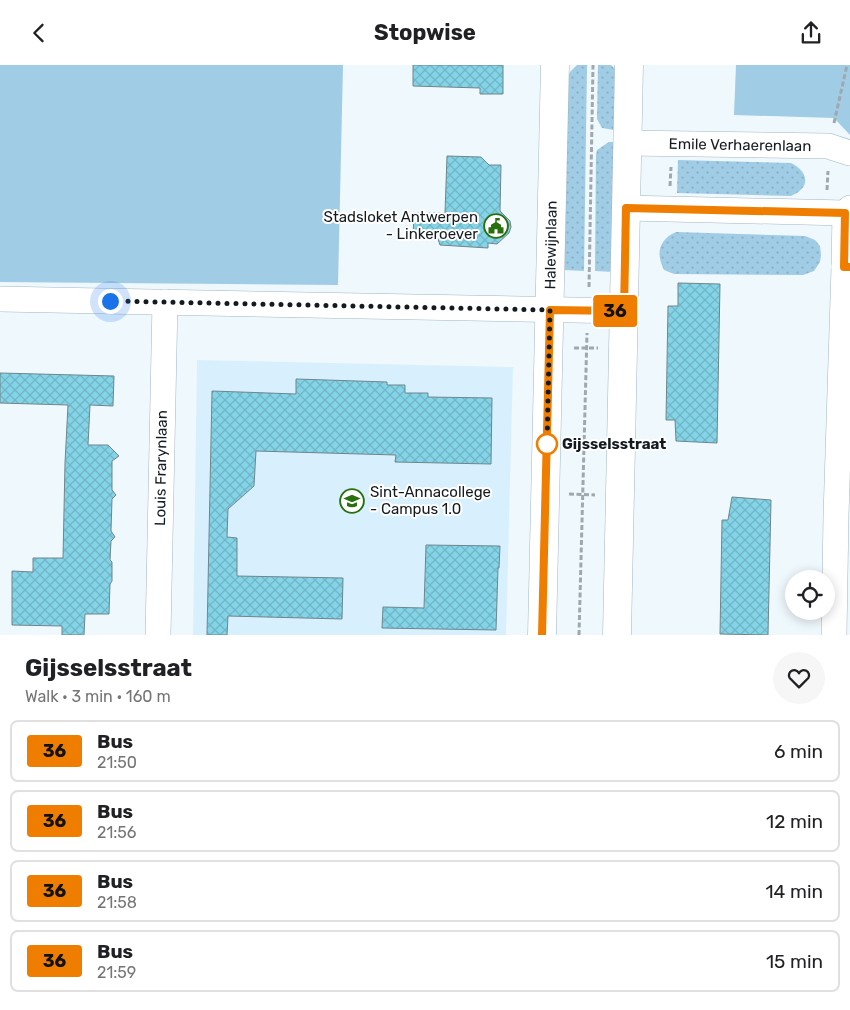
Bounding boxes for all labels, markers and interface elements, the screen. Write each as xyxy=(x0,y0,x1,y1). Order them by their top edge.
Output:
icon: back xyxy=(25,19,53,47)
text: Stopwise xyxy=(374,19,476,46)
icon: share xyxy=(797,19,825,47)
street label: Emile Verhaerenlaan xyxy=(669,135,811,155)
street label: Halewijnlaan xyxy=(541,201,561,289)
place label: Stadsloket Antwerpen - Linkeroever xyxy=(324,208,478,243)
public building icon: Stadsloket Antwerpen - Linkeroever xyxy=(483,213,509,239)
your location xyxy=(98,289,123,314)
line badge: 36 xyxy=(592,295,638,327)
text: 36 xyxy=(603,300,627,322)
street label: Louis Frarynlaan xyxy=(151,410,171,526)
marker: Gijsselsstraat xyxy=(536,433,558,455)
place label: Gijsselsstraat xyxy=(562,435,666,453)
place label: Sint-Annacollege - Campus 1.0 xyxy=(370,483,491,518)
school or university icon: Sint-Annacollege - Campus 1.0 xyxy=(339,488,365,514)
map controls xyxy=(785,570,835,620)
button: locate xyxy=(785,570,835,620)
button: heart xyxy=(773,652,825,704)
text: Gijsselsstraat xyxy=(25,654,192,682)
text: Walk · 3 min · 160 m xyxy=(25,687,171,706)
text: Bus xyxy=(97,730,133,753)
text: 36 xyxy=(43,740,66,762)
text: 6 min xyxy=(774,740,823,763)
text: 21:50 xyxy=(97,753,137,772)
text: Bus xyxy=(97,800,133,823)
text: 36 xyxy=(43,810,66,832)
text: 12 min xyxy=(766,810,823,833)
text: 21:56 xyxy=(97,823,137,842)
text: Bus xyxy=(97,870,133,893)
text: 36 xyxy=(43,880,66,902)
text: 14 min xyxy=(765,880,823,903)
text: 21:58 xyxy=(97,893,137,912)
text: Bus xyxy=(97,940,133,963)
text: 36 xyxy=(43,950,66,972)
text: 15 min xyxy=(766,950,823,973)
text: 21:59 xyxy=(97,963,136,982)

